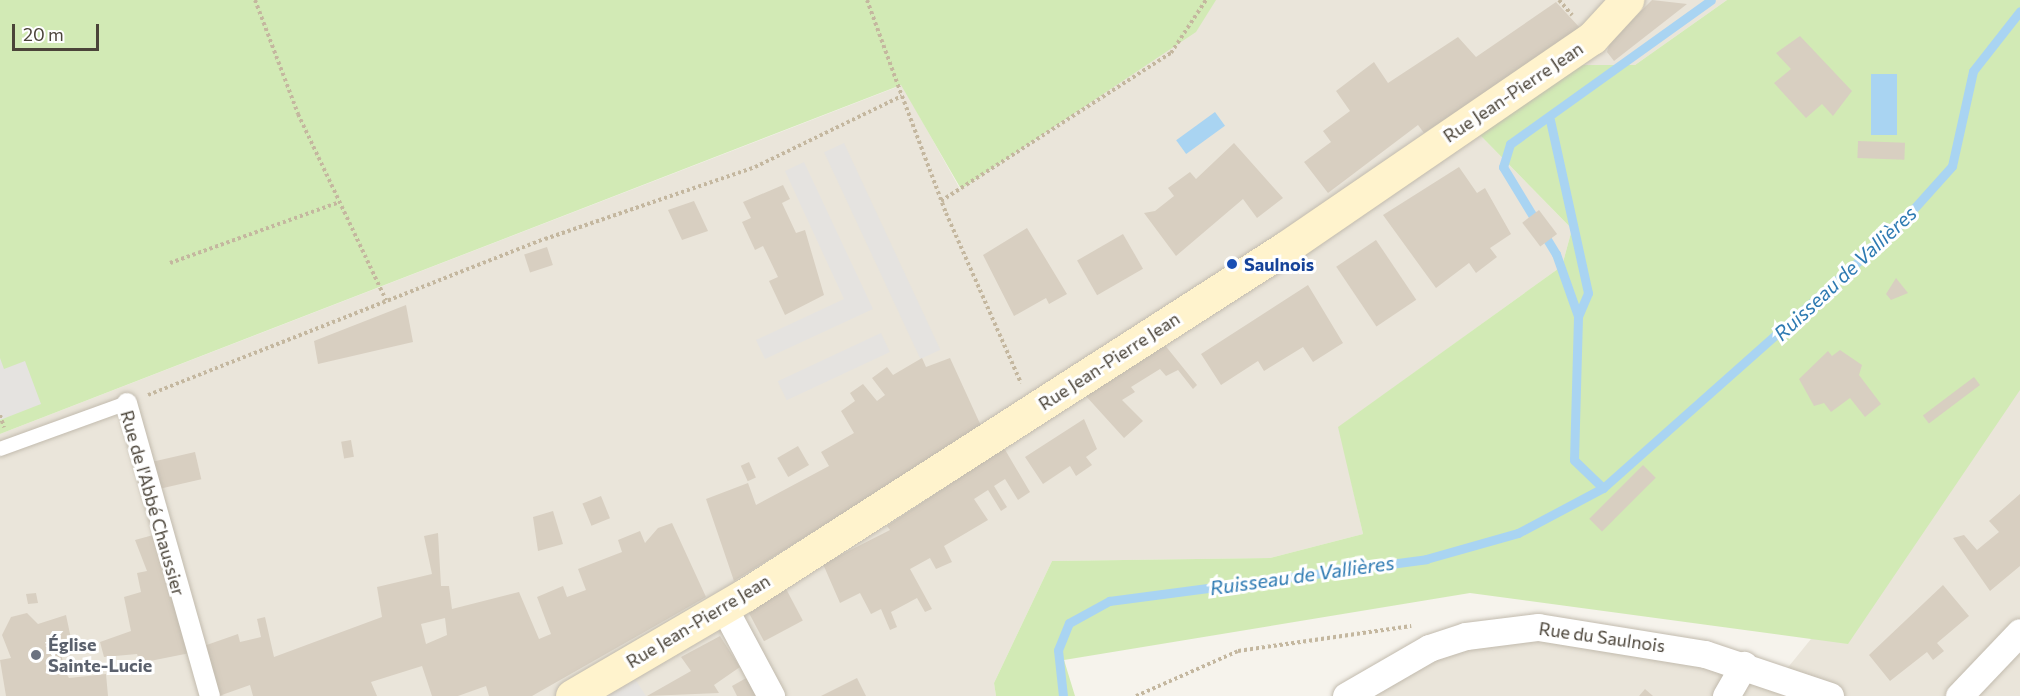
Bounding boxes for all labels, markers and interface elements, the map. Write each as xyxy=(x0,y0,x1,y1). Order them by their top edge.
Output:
scale bar xyxy=(15,12,102,50)
text: 20 m xyxy=(23,23,64,45)
street label: Rue Jean-Pierre Jean xyxy=(1439,37,1587,147)
water label: Ruisseau de Vallières xyxy=(1769,201,1921,345)
place label: Saulnois xyxy=(1244,253,1314,275)
marker: Saulnois xyxy=(1225,257,1239,271)
street label: Rue Jean-Pierre Jean xyxy=(1034,307,1184,415)
street label: Rue de l'Abbé Chaussier xyxy=(116,408,190,598)
water label: Ruisseau de Vallières xyxy=(1208,550,1396,600)
street label: Rue Jean-Pierre Jean xyxy=(622,570,774,672)
street label: Rue du Saulnois xyxy=(1537,617,1667,657)
place label: Église Sainte-Lucie xyxy=(48,634,152,676)
marker: Église Sainte-Lucie xyxy=(29,648,43,662)

